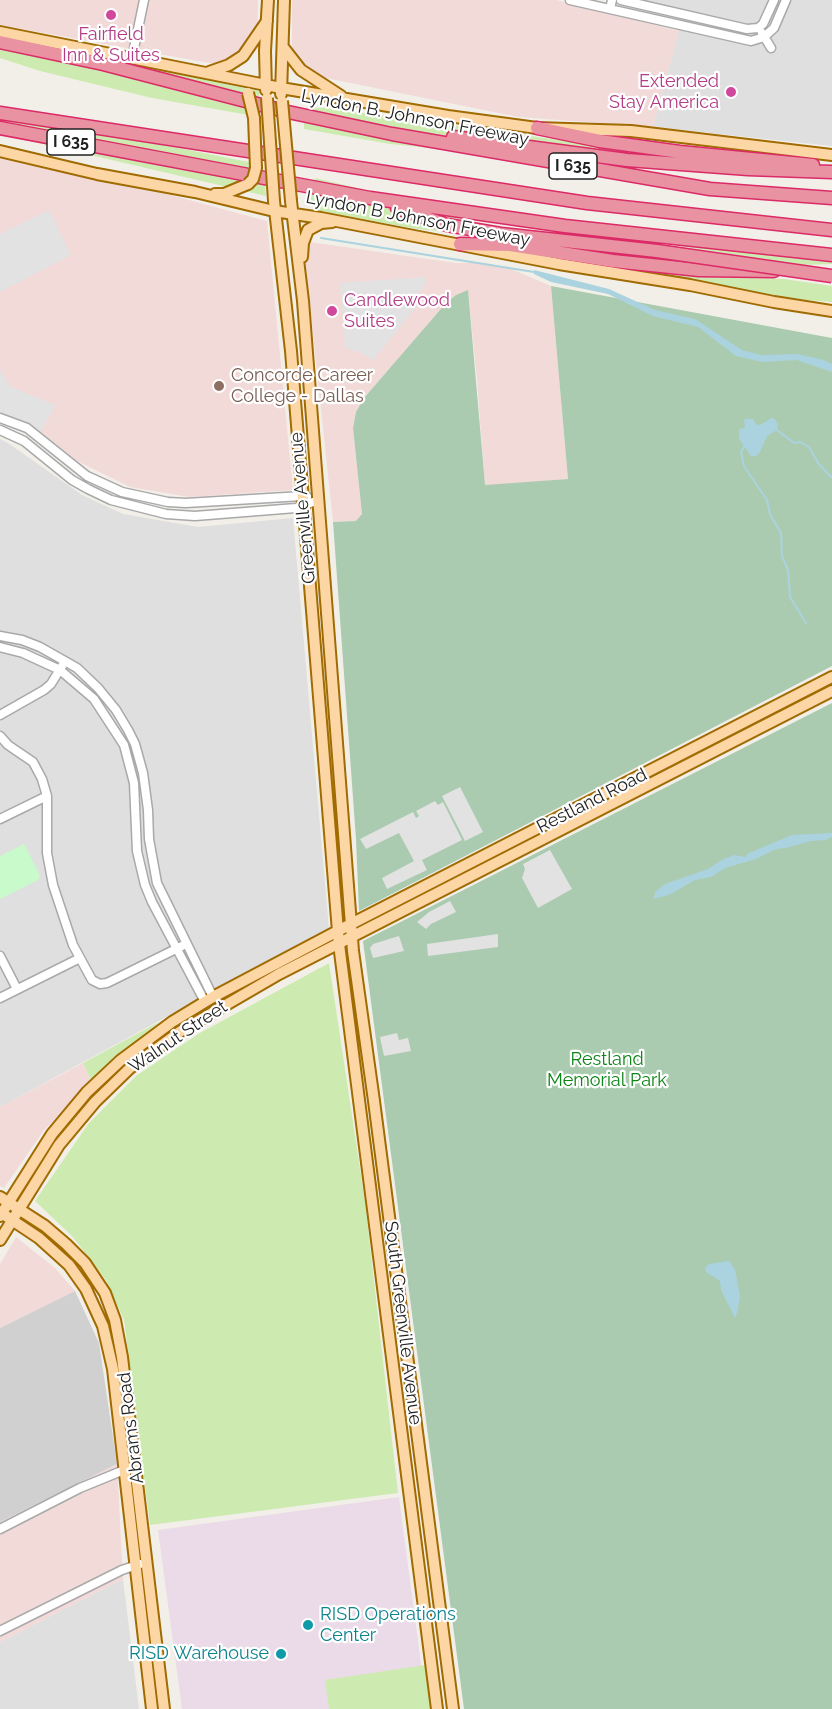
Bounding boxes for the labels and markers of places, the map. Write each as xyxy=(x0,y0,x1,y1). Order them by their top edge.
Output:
marker: Fairfield Inn & Suites xyxy=(104,8,118,22)
place label: Fairfield Inn & Suites xyxy=(62,24,160,66)
place label: Extended Stay America xyxy=(609,71,719,113)
marker: Extended Stay America xyxy=(724,85,738,99)
place label: Candlewood Suites xyxy=(344,290,450,332)
marker: Candlewood Suites xyxy=(325,304,339,318)
place label: Concorde Career College - Dallas xyxy=(231,365,373,407)
marker: Concorde Career College - Dallas xyxy=(212,379,226,393)
place label: RISD Operations Center xyxy=(320,1604,456,1646)
marker: RISD Operations Center xyxy=(301,1618,315,1632)
place label: RISD Warehouse xyxy=(129,1643,269,1665)
marker: RISD Warehouse xyxy=(274,1647,288,1661)

